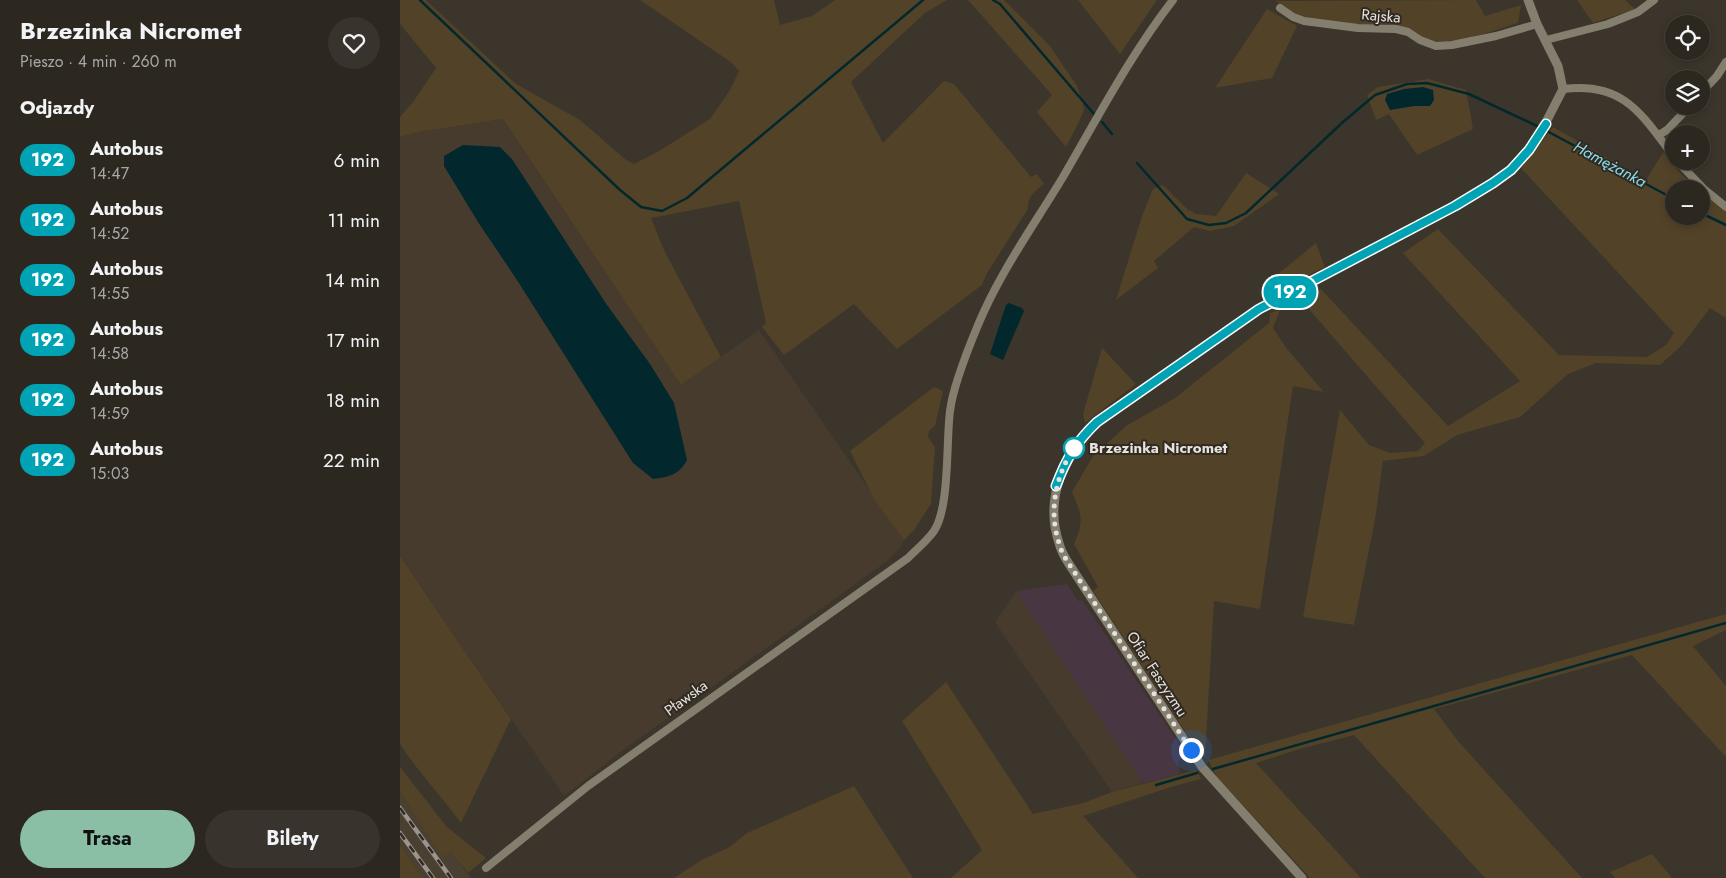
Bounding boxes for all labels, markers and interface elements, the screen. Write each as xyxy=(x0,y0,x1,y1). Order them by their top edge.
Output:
street label: Rajska xyxy=(1360,3,1402,29)
text: Brzezinka Nicromet xyxy=(20,13,241,48)
map controls xyxy=(1665,15,1710,225)
button: locate xyxy=(1665,15,1710,60)
button: heart xyxy=(328,17,380,69)
text: Pieszo · 4 min · 260 m xyxy=(20,50,177,73)
button: layers xyxy=(1665,70,1710,115)
text: Odjazdy xyxy=(20,94,94,121)
button: + xyxy=(1665,125,1710,170)
text: Autobus xyxy=(90,135,163,162)
water label: Hamężanka xyxy=(1569,135,1651,193)
text: 192 xyxy=(31,147,64,173)
text: 6 min xyxy=(334,147,380,174)
text: 14:47 xyxy=(90,162,129,185)
button: − xyxy=(1665,180,1710,225)
text: Autobus xyxy=(90,195,163,222)
text: 192 xyxy=(31,207,64,233)
text: 11 min xyxy=(327,207,380,234)
text: 14:52 xyxy=(90,222,129,245)
text: Autobus xyxy=(90,255,163,282)
text: 192 xyxy=(31,267,64,293)
text: 14 min xyxy=(325,267,380,294)
line badge: 192 xyxy=(1261,276,1319,308)
text: 192 xyxy=(1273,279,1307,305)
text: 14:55 xyxy=(90,282,129,305)
text: Autobus xyxy=(90,315,163,342)
text: 192 xyxy=(31,327,64,353)
text: 17 min xyxy=(326,327,380,354)
text: 14:58 xyxy=(90,342,129,365)
text: Autobus xyxy=(90,375,163,402)
text: 192 xyxy=(31,387,64,413)
text: 18 min xyxy=(326,387,380,414)
text: 14:59 xyxy=(90,402,130,425)
text: Autobus xyxy=(90,435,163,462)
marker: Brzezinka Nicromet xyxy=(1063,437,1085,459)
place label: Brzezinka Nicromet xyxy=(1089,437,1228,459)
text: 192 xyxy=(31,447,64,473)
text: 22 min xyxy=(323,447,380,474)
text: 15:03 xyxy=(90,462,129,485)
street label: Ofiar Faszyzmu xyxy=(1121,627,1193,721)
street label: Pławska xyxy=(660,675,712,721)
your location xyxy=(1179,738,1204,763)
button: Trasa xyxy=(20,810,195,868)
button: Bilety xyxy=(205,810,380,868)

